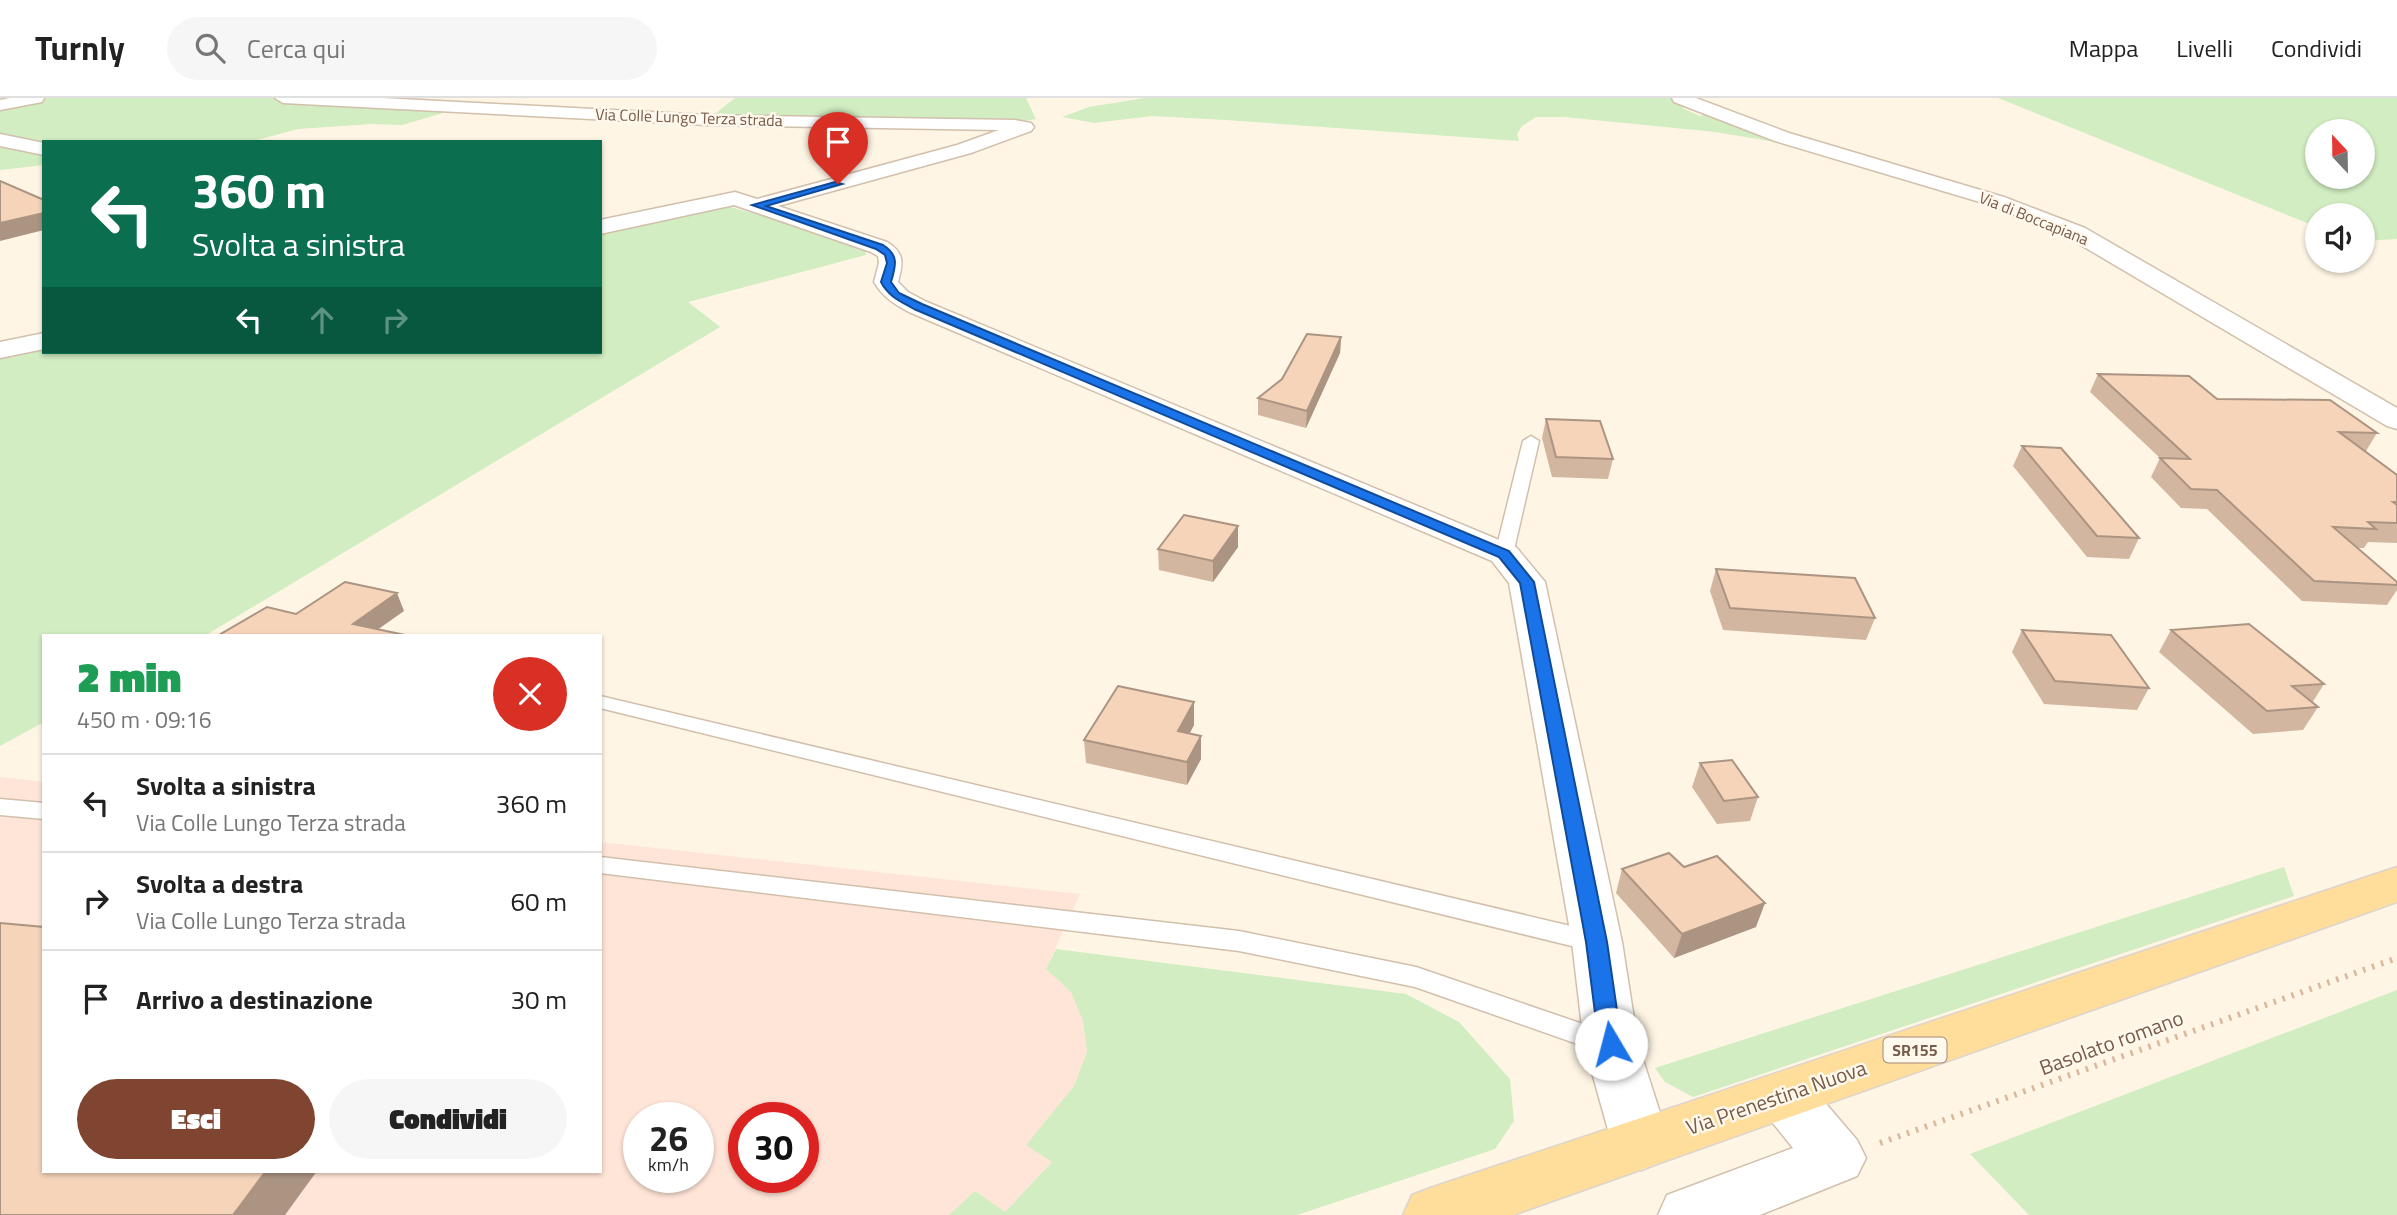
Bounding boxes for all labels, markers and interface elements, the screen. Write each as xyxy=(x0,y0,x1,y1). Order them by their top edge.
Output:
search box xyxy=(167,17,657,80)
text: Turnly xyxy=(35,23,125,73)
icon: search xyxy=(191,29,229,67)
text: Cerca qui xyxy=(247,29,346,68)
text: Mappa xyxy=(2069,30,2138,66)
text: Livelli xyxy=(2176,30,2233,66)
text: Condividi xyxy=(2271,30,2362,66)
street label: Via Colle Lungo Terza strada xyxy=(595,102,783,132)
pin xyxy=(808,112,868,184)
north arrow xyxy=(2305,119,2375,189)
map controls xyxy=(2305,119,2375,273)
icon: arrive xyxy=(819,123,857,161)
text: 360 m xyxy=(192,152,326,227)
icon: left xyxy=(77,168,168,259)
street label: Via di Boccapiana xyxy=(1975,185,2093,251)
button: sound xyxy=(2305,203,2375,273)
text: Svolta a sinistra xyxy=(192,220,405,268)
icon: left xyxy=(230,301,268,339)
icon: ahead xyxy=(303,301,341,339)
icon: right xyxy=(376,301,414,339)
text: 2 min xyxy=(77,644,181,708)
button: close xyxy=(493,657,567,731)
text: 450 m · 09:16 xyxy=(77,702,212,737)
text: Svolta a sinistra xyxy=(136,766,316,805)
icon: left xyxy=(77,784,115,822)
text: 360 m xyxy=(496,784,567,823)
text: Via Colle Lungo Terza strada xyxy=(136,805,406,840)
text: Svolta a destra xyxy=(136,864,303,903)
icon: right xyxy=(77,882,115,920)
text: 60 m xyxy=(510,882,567,921)
text: Via Colle Lungo Terza strada xyxy=(136,903,406,938)
icon: arrive xyxy=(77,980,115,1018)
text: Arrivo a destinazione xyxy=(136,980,373,1019)
text: 30 m xyxy=(510,980,567,1019)
street label: Basolato romano xyxy=(2034,1001,2188,1083)
position arrow xyxy=(1574,1007,1648,1081)
road number: SR155 xyxy=(1884,1038,1946,1062)
street label: Via Prenestina Nuova xyxy=(1682,1051,1871,1143)
button: Esci xyxy=(77,1079,315,1159)
button: Condividi xyxy=(329,1079,567,1159)
speed limit sign: 30 xyxy=(728,1102,819,1193)
text: 26 xyxy=(649,1111,688,1165)
text: km/h xyxy=(648,1151,689,1178)

